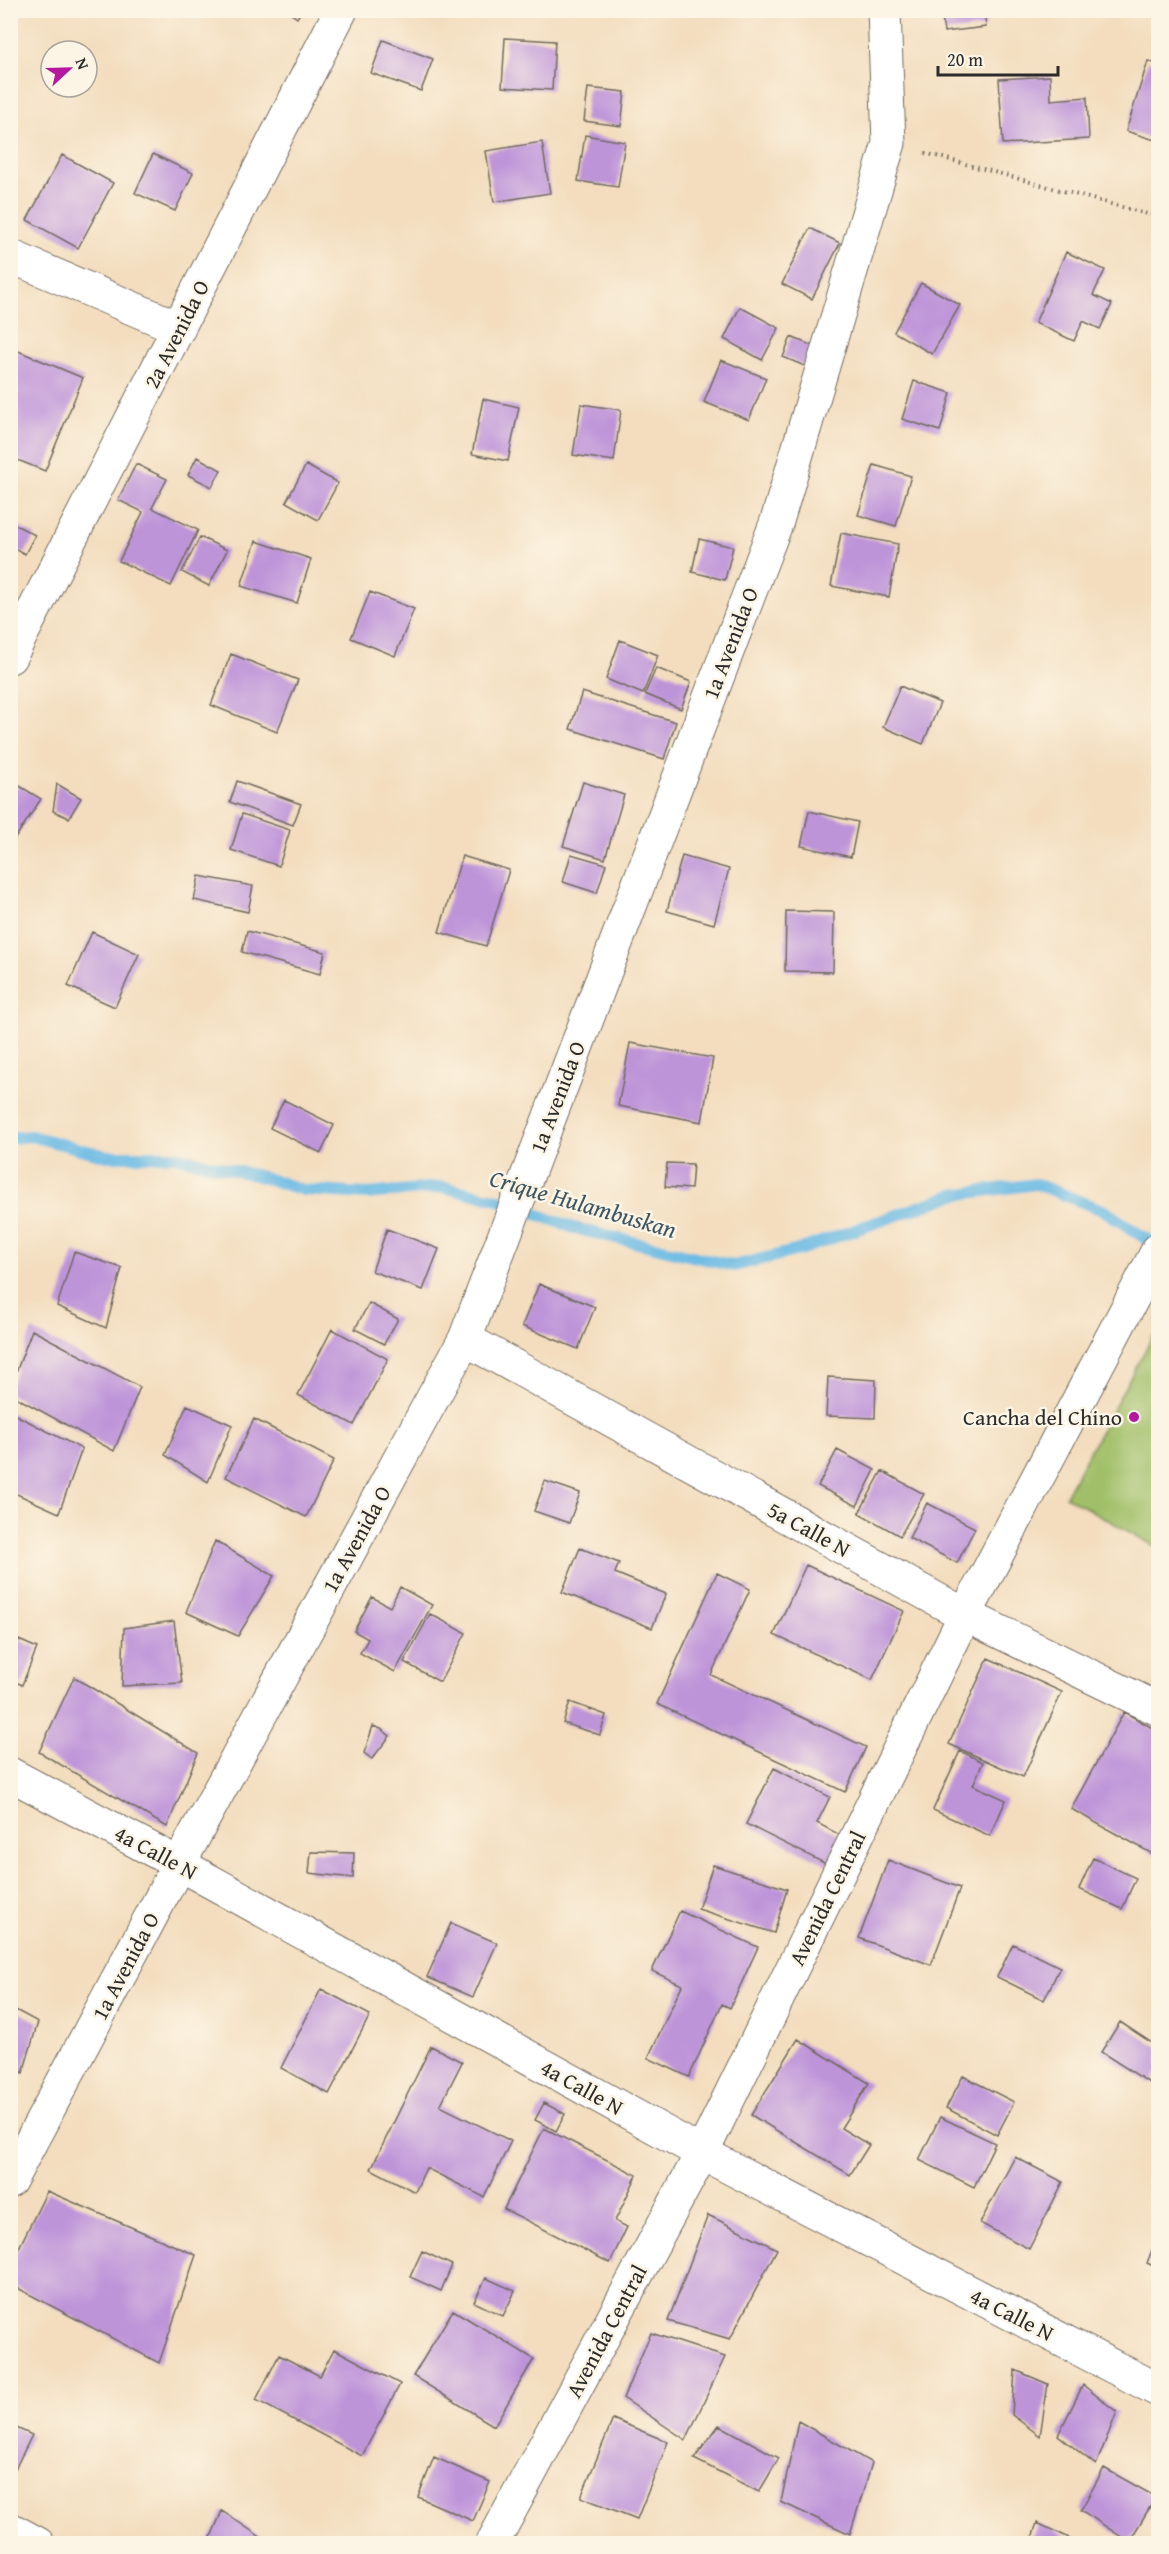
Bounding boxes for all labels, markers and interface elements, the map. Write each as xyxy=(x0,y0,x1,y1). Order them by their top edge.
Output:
north arrow xyxy=(39,39,99,99)
scale bar xyxy=(938,39,1058,77)
text: 20 m xyxy=(947,46,983,73)
text: N xyxy=(70,54,96,73)
street label: 2a Avenida O xyxy=(135,274,217,394)
street label: 1a Avenida O xyxy=(694,582,766,704)
street label: 1a Avenida O xyxy=(521,1036,593,1158)
water label: Crique Hulambuskan xyxy=(486,1160,681,1247)
place label: Cancha del Chino xyxy=(963,1401,1122,1433)
marker: Cancha del Chino xyxy=(1127,1410,1141,1424)
street label: 1a Avenida O xyxy=(313,1480,399,1598)
street label: 5a Calle N xyxy=(762,1493,856,1565)
street label: 4a Calle N xyxy=(109,1817,203,1887)
street label: Avenida Central xyxy=(781,1825,873,1971)
street label: 1a Avenida O xyxy=(83,1907,167,2025)
street label: 4a Calle N xyxy=(535,2051,629,2123)
street label: Avenida Central xyxy=(558,2259,654,2403)
street label: 4a Calle N xyxy=(965,2279,1059,2349)

